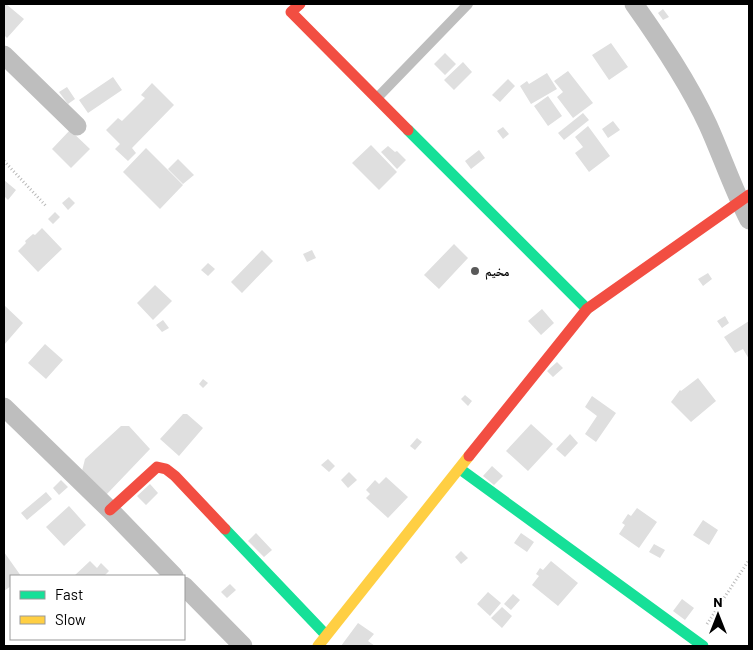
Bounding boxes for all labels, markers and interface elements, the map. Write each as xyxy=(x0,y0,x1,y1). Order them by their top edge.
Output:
place label: مخيم xyxy=(485,264,510,280)
marker: مخيم xyxy=(469,265,481,277)
legend xyxy=(10,575,185,640)
text: Fast xyxy=(55,585,83,603)
north arrow xyxy=(693,590,743,640)
text: N xyxy=(713,593,723,610)
text: Slow xyxy=(55,610,86,628)

